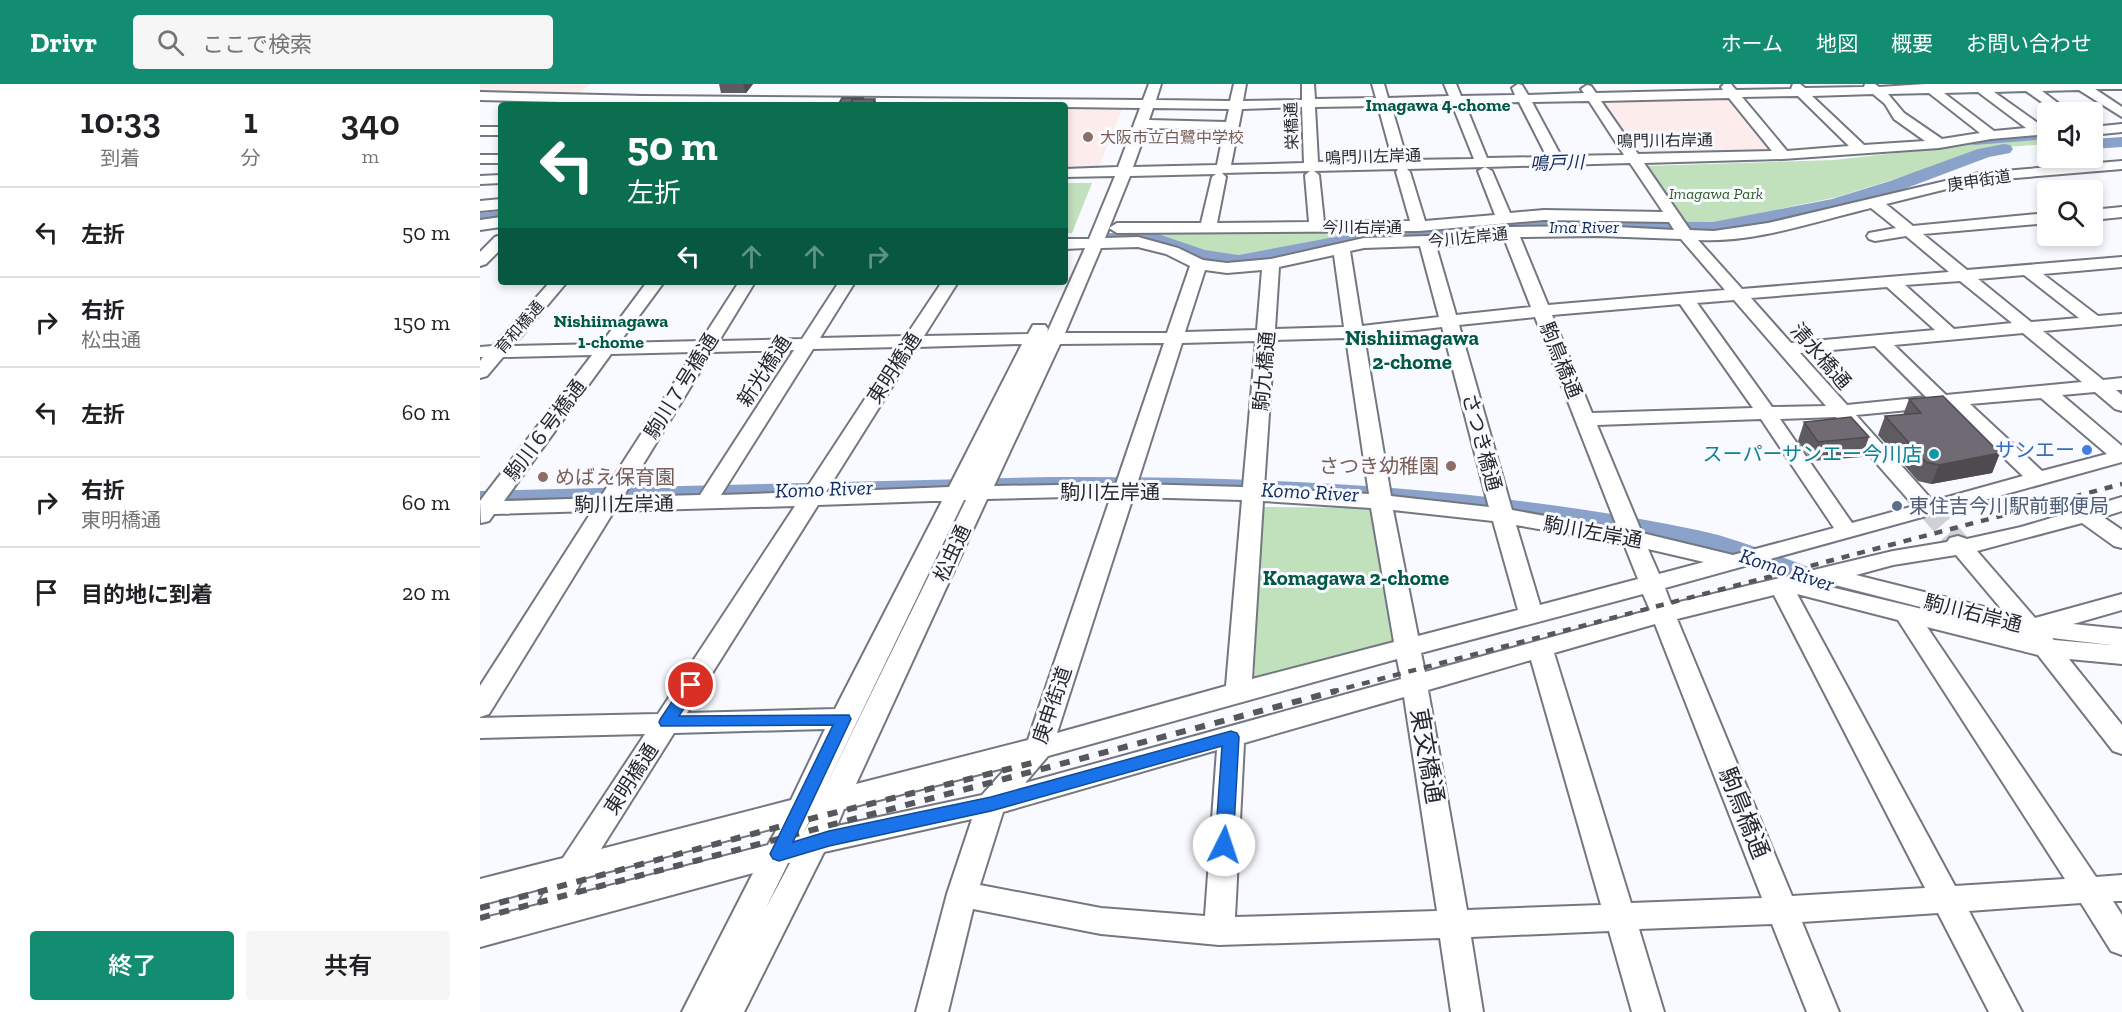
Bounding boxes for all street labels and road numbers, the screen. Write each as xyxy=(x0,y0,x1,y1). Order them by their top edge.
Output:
street label: 栄橋通 xyxy=(1281,102,1302,150)
street label: 鳴門川右岸通 xyxy=(1617,130,1713,151)
street label: 鳴門川左岸通 xyxy=(1325,145,1421,168)
street label: 庚申街道 xyxy=(1946,166,2012,195)
street label: 今川右岸通 xyxy=(1322,218,1402,237)
street label: 今川左岸通 xyxy=(1427,224,1509,251)
street label: 育和橋通 xyxy=(491,297,548,358)
street label: 駒鳥橋通 xyxy=(1535,318,1587,402)
street label: 清水橋通 xyxy=(1786,318,1856,394)
street label: 東明橋通 xyxy=(862,328,926,408)
street label: 駒川７号橋通 xyxy=(639,329,723,443)
street label: 駒九橋通 xyxy=(1249,330,1279,412)
street label: 新光橋通 xyxy=(732,331,796,411)
street label: 駒川６号橋通 xyxy=(499,375,591,485)
street label: さつき橋通 xyxy=(1457,391,1507,493)
street label: 駒川左岸通 xyxy=(1060,480,1160,504)
street label: 駒川左岸通 xyxy=(574,491,674,517)
street label: 駒川左岸通 xyxy=(1542,511,1644,553)
street label: 松虫通 xyxy=(928,521,976,585)
street label: 駒川右岸通 xyxy=(1922,589,2024,637)
street label: 庚申街道 xyxy=(1028,663,1076,747)
street label: 東交橋通 xyxy=(1405,706,1450,806)
street label: 東明橋通 xyxy=(599,739,663,819)
street label: 駒鳥橋通 xyxy=(1713,763,1776,863)

